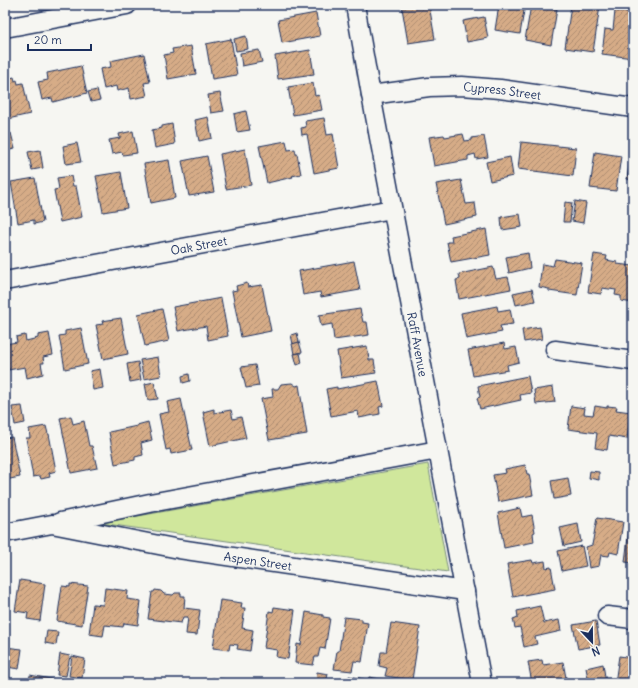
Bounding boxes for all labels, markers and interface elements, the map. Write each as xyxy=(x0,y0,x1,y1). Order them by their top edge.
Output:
scale bar xyxy=(28,26,91,52)
text: 20 m xyxy=(34,32,62,47)
street label: Cypress Street xyxy=(463,79,542,102)
street label: Oak Street xyxy=(169,232,228,258)
street label: Raff Avenue xyxy=(405,311,431,378)
street label: Aspen Street xyxy=(223,548,293,573)
north arrow xyxy=(572,622,612,662)
text: N xyxy=(590,643,602,659)

